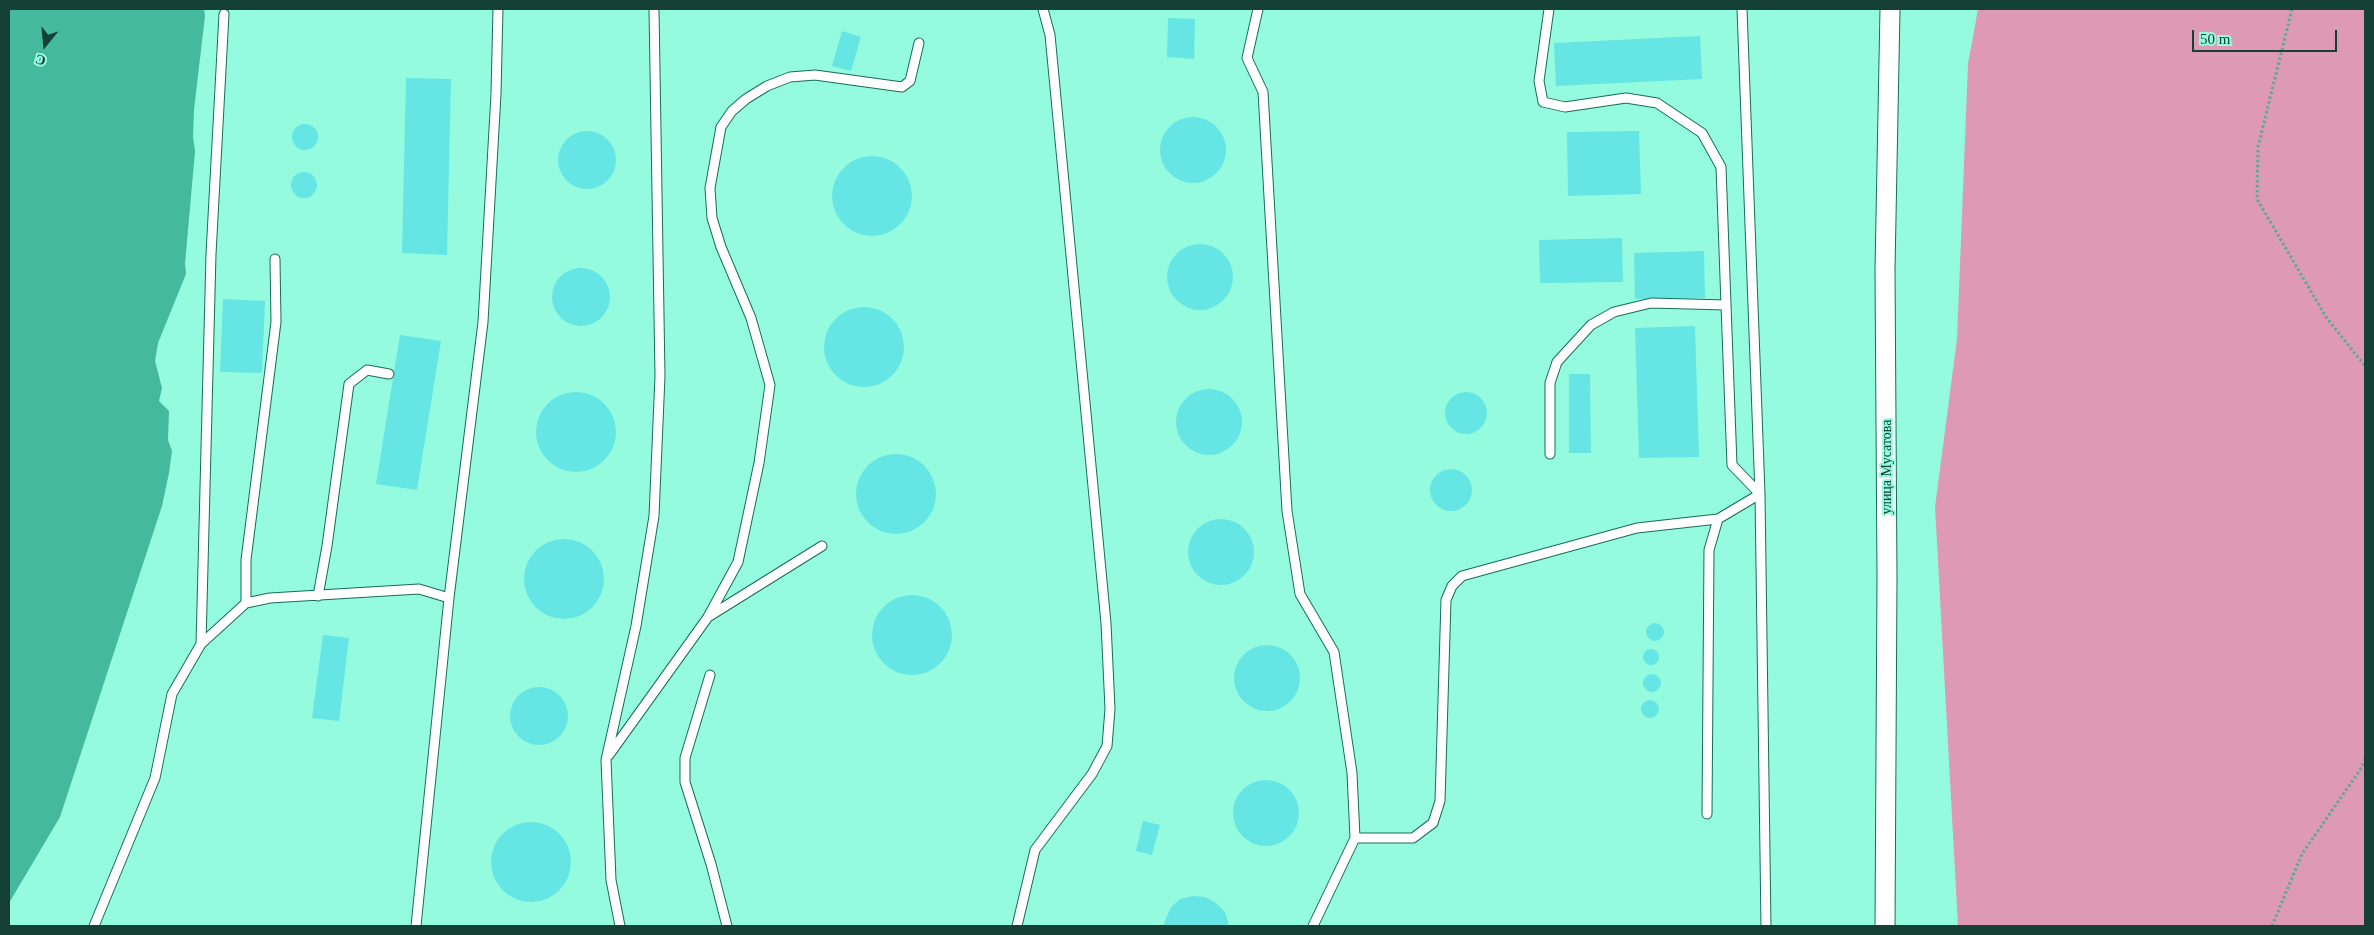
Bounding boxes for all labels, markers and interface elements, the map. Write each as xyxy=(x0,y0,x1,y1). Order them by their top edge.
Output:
north arrow xyxy=(20,20,70,70)
scale bar xyxy=(2194,20,2339,52)
text: 50 m xyxy=(2200,31,2230,47)
text: С xyxy=(33,51,48,68)
street label: улица Мусатова xyxy=(1879,420,1895,514)

